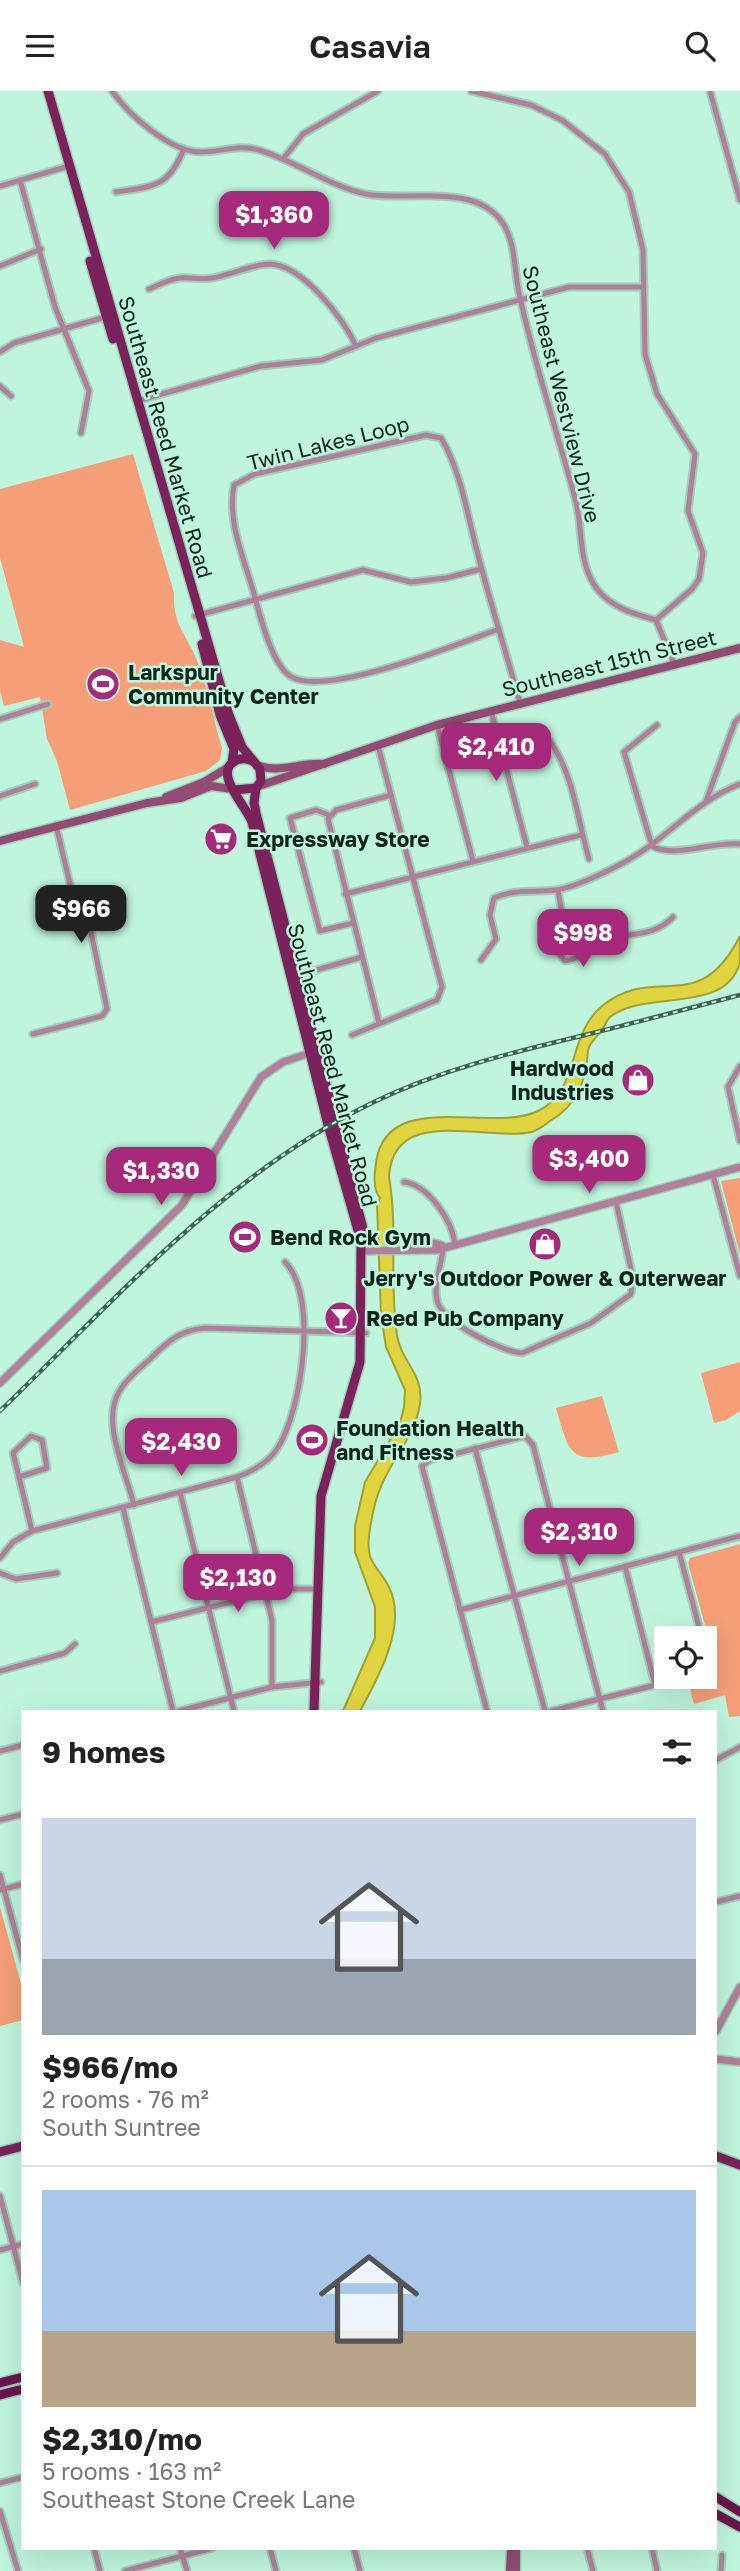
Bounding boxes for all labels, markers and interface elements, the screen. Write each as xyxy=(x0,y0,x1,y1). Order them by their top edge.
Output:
icon: menu xyxy=(21,27,59,65)
text: Casavia xyxy=(309,27,431,65)
icon: search xyxy=(681,27,719,65)
pin: $1,360 xyxy=(217,191,331,251)
text: $1,360 xyxy=(235,200,313,228)
street label: Southeast Westview Drive xyxy=(517,263,607,525)
street label: Southeast Reed Market Road xyxy=(113,293,219,581)
street label: Twin Lakes Loop xyxy=(244,410,412,476)
street label: Southeast 15th Street xyxy=(499,624,719,702)
place label: Larkspur Community Center xyxy=(128,659,319,709)
sports icon: Larkspur Community Center xyxy=(84,665,122,703)
pin: $2,410 xyxy=(439,723,553,783)
text: $2,410 xyxy=(457,732,535,760)
supermarket icon: Expressway Store xyxy=(202,820,240,858)
place label: Expressway Store xyxy=(246,826,430,852)
pin: $966 xyxy=(40,885,122,945)
text: $966 xyxy=(51,894,111,922)
pin: $998 xyxy=(542,909,624,969)
text: $998 xyxy=(553,918,613,946)
street label: Southeast Reed Market Road xyxy=(283,920,383,1210)
place label: Hardwood Industries xyxy=(510,1055,614,1105)
shop icon: Hardwood Industries xyxy=(619,1061,657,1099)
pin: $3,400 xyxy=(532,1135,646,1195)
text: $3,400 xyxy=(548,1144,630,1172)
pin: $1,330 xyxy=(104,1147,218,1207)
text: $1,330 xyxy=(122,1156,200,1184)
sports icon: Bend Rock Gym xyxy=(226,1218,264,1256)
place label: Bend Rock Gym xyxy=(270,1224,431,1250)
shop icon: Jerry's Outdoor Power & Outerwear xyxy=(526,1225,564,1263)
place label: Jerry's Outdoor Power & Outerwear xyxy=(363,1265,727,1291)
bar icon: Reed Pub Company xyxy=(322,1299,360,1337)
place label: Reed Pub Company xyxy=(366,1305,564,1331)
place label: Foundation Health and Fitness xyxy=(336,1415,524,1465)
pin: $2,430 xyxy=(124,1419,238,1478)
sports icon: Foundation Health and Fitness xyxy=(293,1421,331,1459)
text: $2,430 xyxy=(141,1427,221,1455)
pin: $2,310 xyxy=(522,1509,636,1568)
text: $2,310 xyxy=(540,1517,618,1545)
pin: $2,130 xyxy=(181,1555,295,1614)
text: $2,130 xyxy=(199,1563,277,1591)
map controls xyxy=(654,1626,717,1689)
button: locate xyxy=(654,1626,717,1689)
icon: filters xyxy=(658,1733,696,1771)
text: 9 homes xyxy=(42,1734,165,1770)
icon: home xyxy=(306,1864,432,1990)
text: $966/mo xyxy=(42,2049,178,2085)
text: 2 rooms · 76 m² xyxy=(42,2085,209,2113)
text: South Suntree xyxy=(42,2113,201,2141)
icon: home xyxy=(306,2236,432,2362)
text: $2,310/mo xyxy=(42,2421,202,2457)
text: 5 rooms · 163 m² xyxy=(42,2457,221,2485)
text: Southeast Stone Creek Lane xyxy=(42,2485,355,2513)

